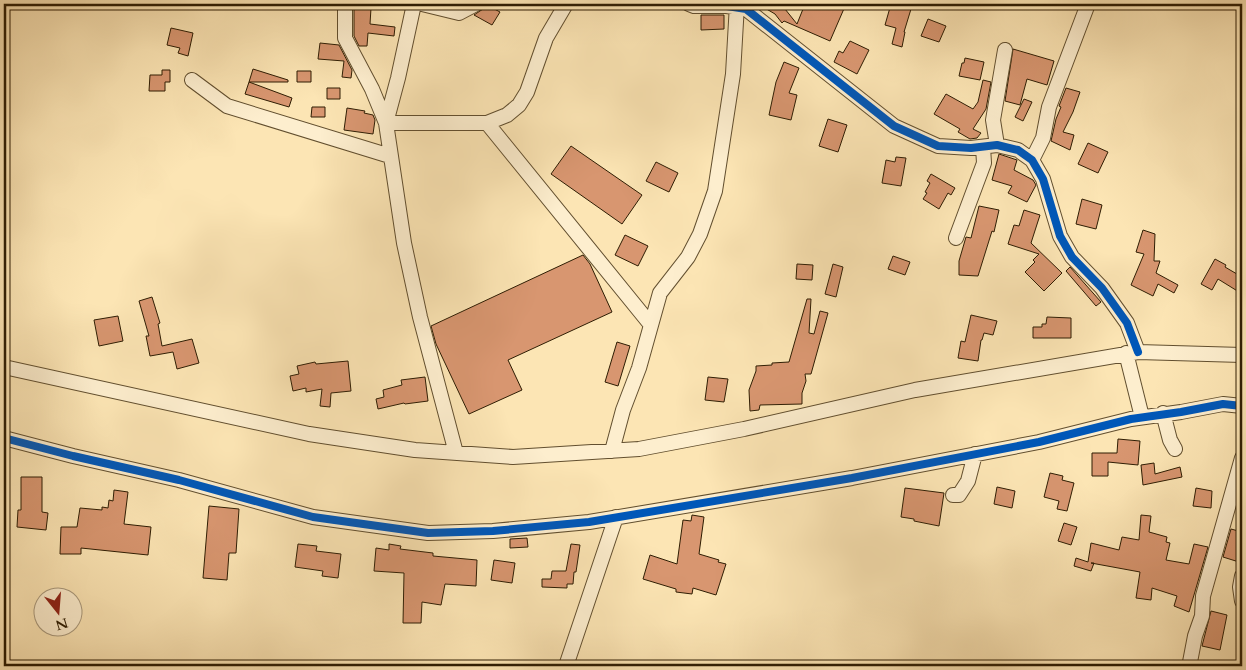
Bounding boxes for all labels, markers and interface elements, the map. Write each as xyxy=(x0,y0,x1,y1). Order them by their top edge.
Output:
north arrow xyxy=(32,588,82,638)
text: N xyxy=(53,613,70,635)

